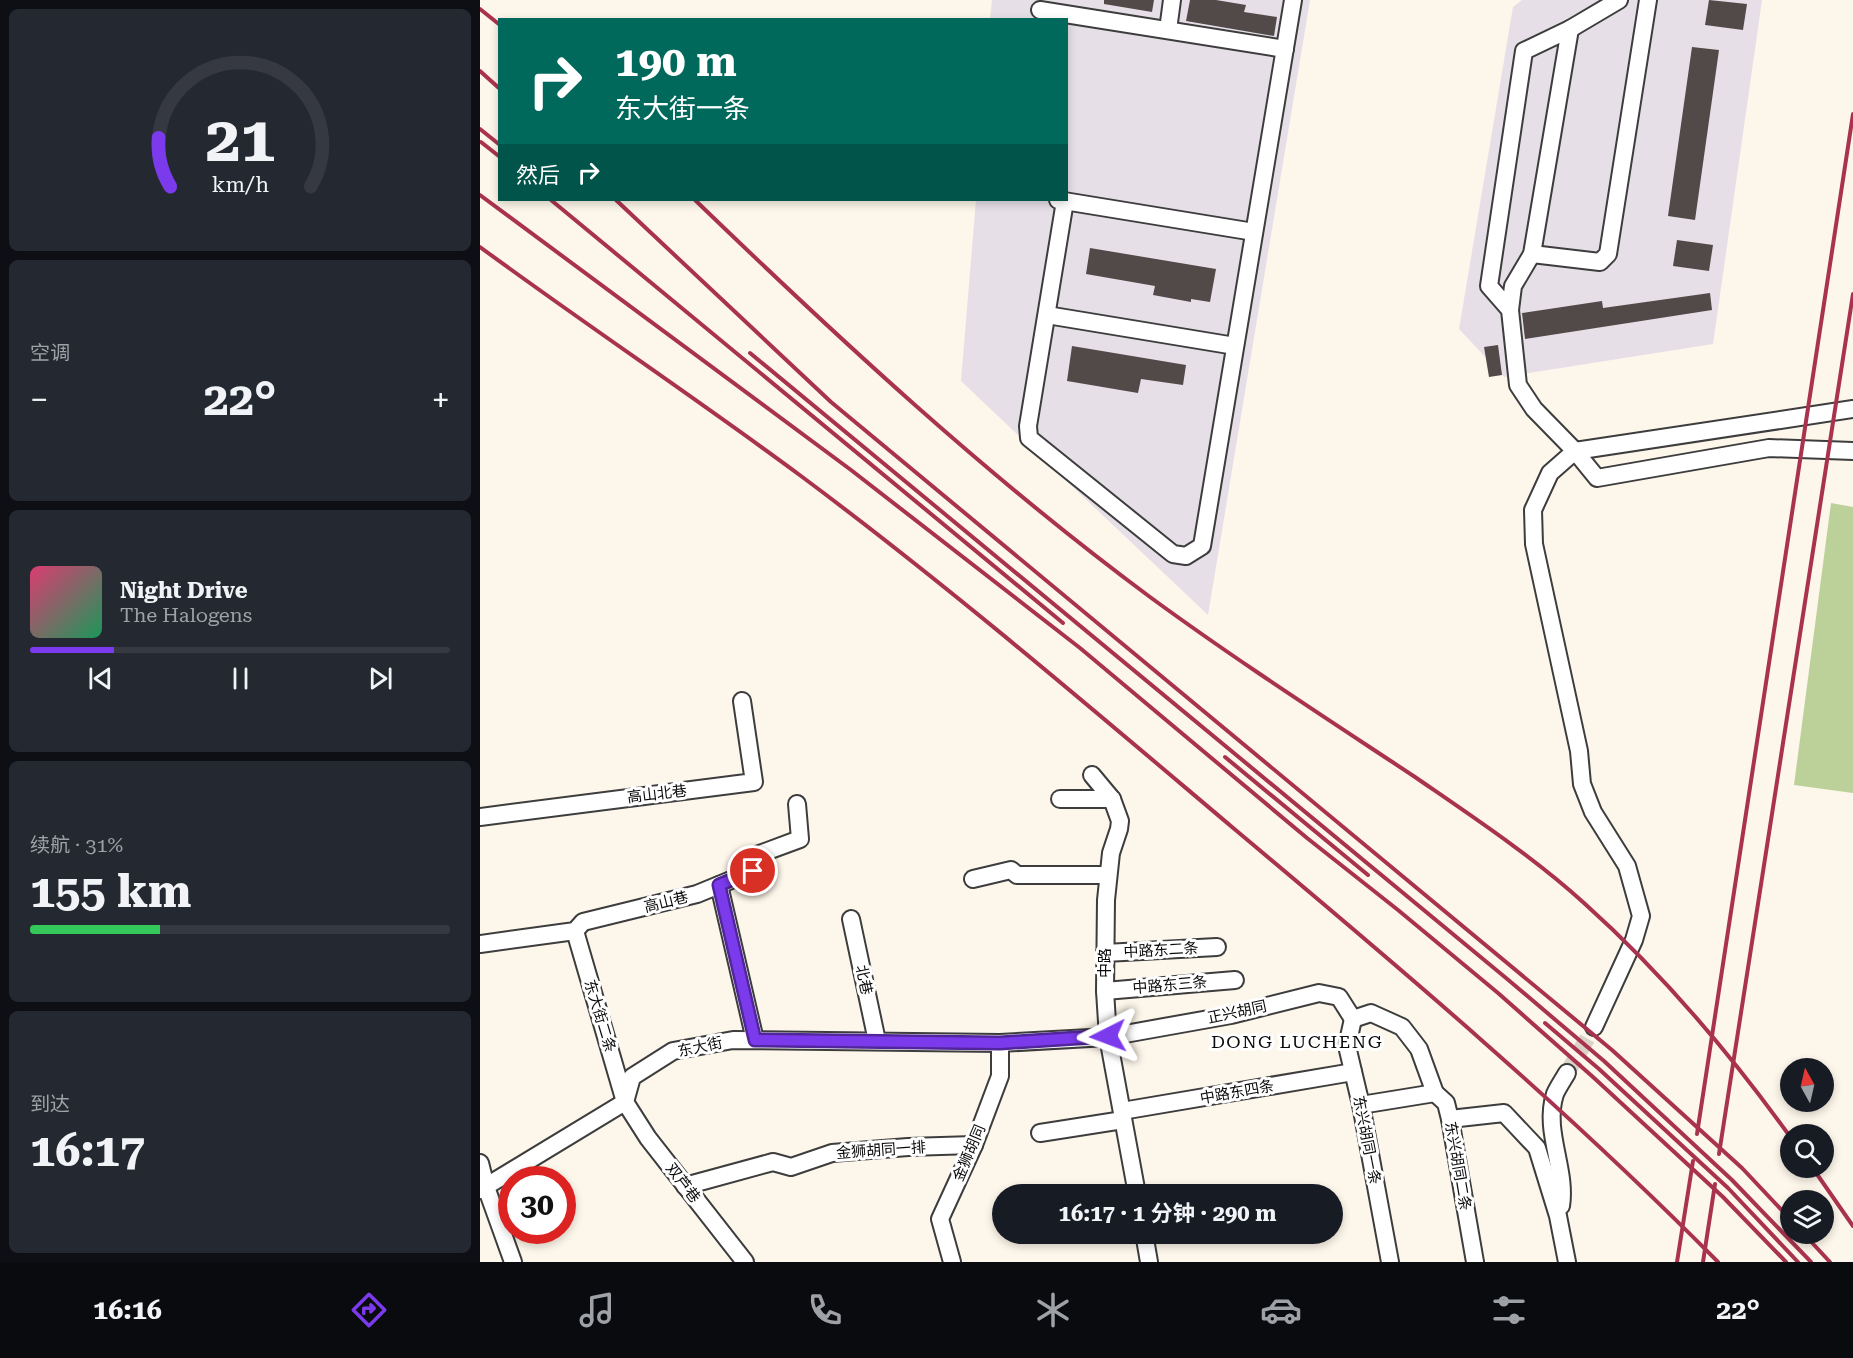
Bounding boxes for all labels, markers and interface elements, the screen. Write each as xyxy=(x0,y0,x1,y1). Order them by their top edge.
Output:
text: 190 m xyxy=(615,37,737,86)
icon: right xyxy=(516,42,594,120)
text: 东大街一条 xyxy=(615,93,750,125)
text: 21 xyxy=(205,103,275,176)
icon: right xyxy=(572,156,605,189)
text: 然后 xyxy=(516,163,560,188)
text: km/h xyxy=(211,172,269,197)
text: 空调 xyxy=(30,341,70,365)
text: 22° xyxy=(204,373,276,426)
text: − xyxy=(30,380,48,419)
text: + xyxy=(432,380,450,419)
text: Night Drive xyxy=(120,578,248,603)
text: The Halogens xyxy=(120,603,252,627)
icon: previous xyxy=(84,662,117,695)
icon: pause xyxy=(224,662,257,695)
icon: next xyxy=(364,662,397,695)
street label: 高山北巷 xyxy=(626,781,688,807)
text: 续航 · 31% xyxy=(30,833,123,857)
pin xyxy=(727,845,778,896)
icon: arrive xyxy=(736,854,769,887)
text: 155 km xyxy=(30,865,191,918)
street label: 高山巷 xyxy=(642,888,690,916)
street label: 中路东二条 xyxy=(1123,939,1199,961)
street label: 中路 xyxy=(1096,948,1114,978)
street label: 北巷 xyxy=(852,963,876,997)
street label: 中路东三条 xyxy=(1132,973,1208,997)
street label: 东大街二条 xyxy=(580,977,620,1055)
street label: 正兴胡同 xyxy=(1206,997,1268,1027)
position arrow xyxy=(1076,1004,1140,1068)
district label: DONG LUCHENG xyxy=(1211,1031,1383,1052)
street label: 东大街 xyxy=(676,1034,724,1060)
north arrow xyxy=(1780,1058,1834,1112)
map controls xyxy=(1780,1058,1834,1244)
street label: 中路东四条 xyxy=(1198,1077,1276,1107)
text: 到达 xyxy=(30,1092,70,1116)
street label: 东兴胡同一条 xyxy=(1350,1094,1384,1186)
street label: 东兴胡同二条 xyxy=(1441,1120,1475,1212)
street label: 金狮胡同 xyxy=(949,1122,989,1184)
text: 16:17 xyxy=(30,1124,145,1177)
button: search xyxy=(1780,1124,1834,1178)
street label: 金狮胡同一排 xyxy=(835,1138,927,1162)
street label: 双芦巷 xyxy=(662,1160,704,1206)
speed limit sign: 30 xyxy=(498,1166,576,1244)
button: layers xyxy=(1780,1190,1834,1244)
text: 16:17 · 1 分钟 · 290 m xyxy=(1059,1201,1276,1226)
icon: directions xyxy=(348,1289,390,1331)
icon: music xyxy=(576,1289,618,1331)
icon: phone xyxy=(804,1289,846,1331)
icon: climate xyxy=(1032,1289,1074,1331)
icon: car xyxy=(1260,1289,1302,1331)
icon: filters xyxy=(1488,1289,1530,1331)
text: 16:16 xyxy=(93,1294,162,1326)
text: 22° xyxy=(1716,1294,1760,1326)

